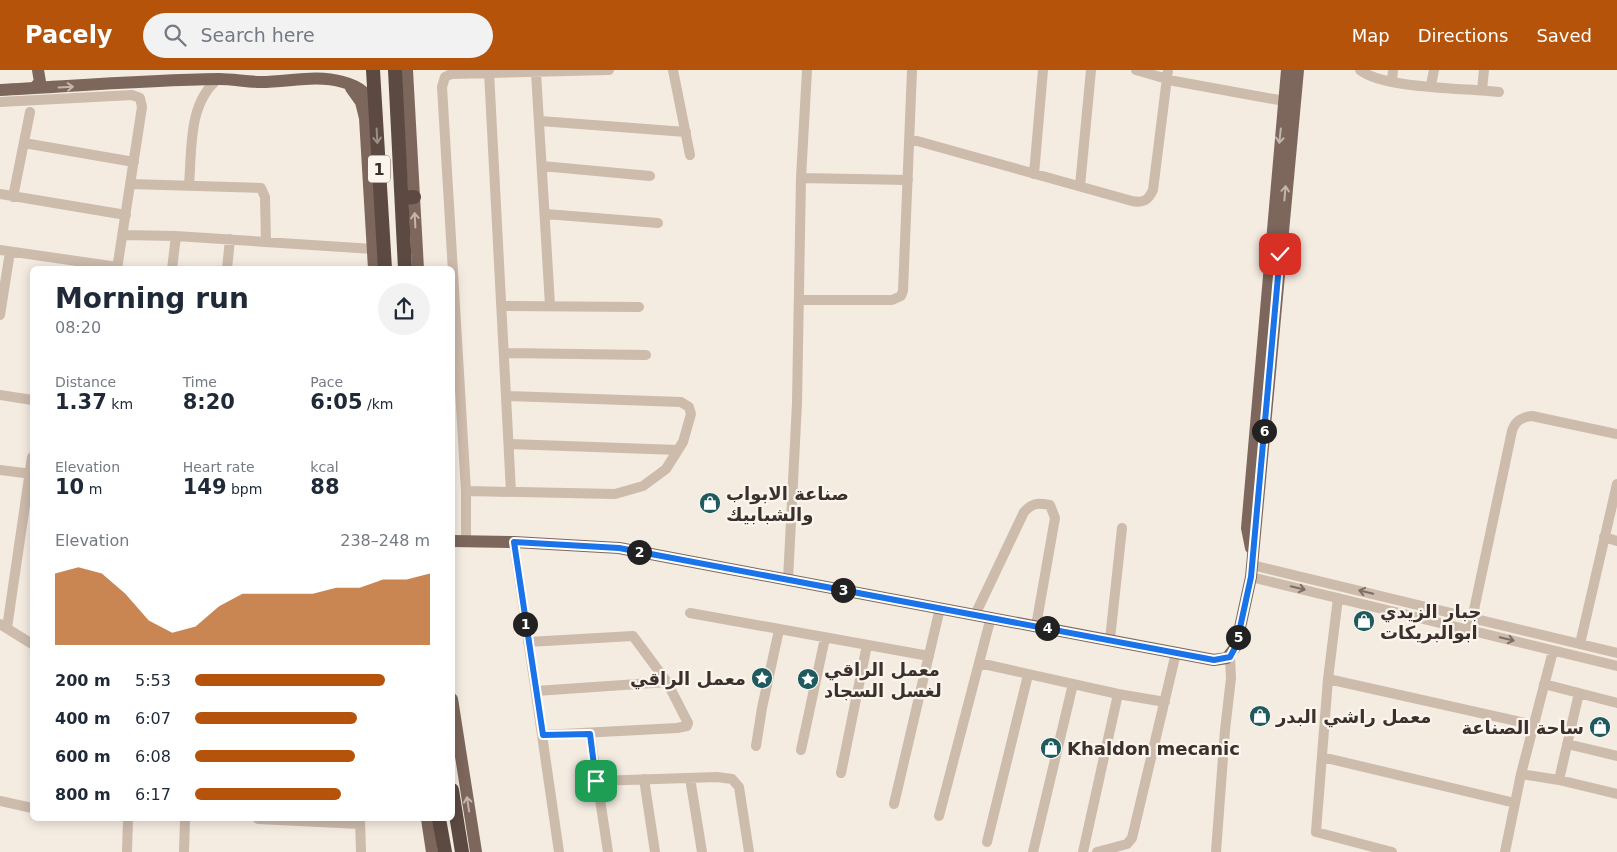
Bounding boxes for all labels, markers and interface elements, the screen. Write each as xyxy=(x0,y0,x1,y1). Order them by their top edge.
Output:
search box xyxy=(143,13,493,58)
text: Pacely xyxy=(25,21,113,49)
icon: search xyxy=(161,21,189,49)
text: Search here xyxy=(201,24,315,46)
text: Map xyxy=(1352,25,1390,46)
text: Directions xyxy=(1418,25,1508,46)
text: Saved xyxy=(1536,25,1592,46)
one-way arrow xyxy=(58,82,74,91)
one-way arrow xyxy=(372,128,381,144)
one-way arrow xyxy=(1275,128,1285,144)
road number: 1 xyxy=(368,156,390,182)
one-way arrow xyxy=(1280,185,1290,201)
one-way arrow xyxy=(411,212,420,228)
pin xyxy=(1259,233,1301,275)
icon: check xyxy=(1266,240,1294,268)
text: Morning run xyxy=(55,282,249,315)
button: share xyxy=(378,283,430,335)
text: 08:20 xyxy=(55,318,101,337)
text: Distance xyxy=(55,374,116,390)
text: Time xyxy=(183,374,217,390)
text: Pace xyxy=(310,374,343,390)
text: 1.37 xyxy=(55,390,107,414)
text: 8:20 xyxy=(183,390,235,414)
text: 6:05 xyxy=(310,390,363,414)
text: km xyxy=(107,396,133,412)
text: /km xyxy=(363,396,393,412)
pin: 6 xyxy=(1252,418,1276,444)
text: 6 xyxy=(1260,423,1269,439)
text: Elevation xyxy=(55,459,120,475)
text: Heart rate xyxy=(183,459,255,475)
text: kcal xyxy=(310,459,339,475)
text: 10 xyxy=(55,475,84,499)
text: 149 xyxy=(183,475,227,499)
text: 88 xyxy=(310,475,340,499)
text: m xyxy=(84,481,102,497)
text: bpm xyxy=(227,481,262,497)
place label: صناعة الابواب والشبابيك xyxy=(726,483,849,526)
shop icon: صناعة الابواب والشبابيك xyxy=(698,491,722,515)
text: Elevation xyxy=(55,531,129,550)
text: 238–248 m xyxy=(340,531,430,550)
pin: 2 xyxy=(626,540,652,564)
text: 2 xyxy=(635,544,644,560)
pin: 3 xyxy=(830,578,856,602)
text: 3 xyxy=(839,582,848,598)
one-way arrow xyxy=(1290,584,1306,593)
one-way arrow xyxy=(1358,587,1374,596)
place label: جبار الزيدي ابوالبريكات xyxy=(1380,601,1482,644)
shop icon: جبار الزيدي ابوالبريكات xyxy=(1352,609,1376,633)
pin: 1 xyxy=(512,612,538,636)
text: 1 xyxy=(521,616,530,632)
pin: 4 xyxy=(1034,616,1060,640)
text: 4 xyxy=(1043,620,1052,636)
pin: 5 xyxy=(1226,624,1250,650)
text: 5 xyxy=(1234,629,1243,645)
one-way arrow xyxy=(1499,635,1515,644)
place label: معمل الراقي لغسل السجاد xyxy=(824,659,942,701)
place icon: معمل الراقي xyxy=(750,666,774,690)
place icon: معمل الراقي لغسل السجاد xyxy=(796,667,820,691)
place label: معمل الراقي xyxy=(630,668,746,690)
text: 200 m xyxy=(55,671,111,690)
text: 5:53 xyxy=(135,671,171,690)
shop icon: معمل راشي البدر xyxy=(1248,704,1272,728)
place label: معمل راشي البدر xyxy=(1275,706,1431,728)
text: 400 m xyxy=(55,709,111,728)
text: 6:07 xyxy=(135,709,171,728)
shop icon: ساحة الصناعة xyxy=(1588,715,1612,739)
place label: ساحة الصناعة xyxy=(1461,717,1584,738)
shop icon: Khaldon mecanic xyxy=(1039,736,1063,760)
place label: Khaldon mecanic xyxy=(1067,738,1240,759)
text: 600 m xyxy=(55,747,111,766)
text: 6:08 xyxy=(135,747,171,766)
pin xyxy=(575,760,617,802)
icon: arrive xyxy=(582,767,610,795)
text: 800 m xyxy=(55,785,111,804)
text: 6:17 xyxy=(135,785,171,804)
one-way arrow xyxy=(463,796,473,812)

